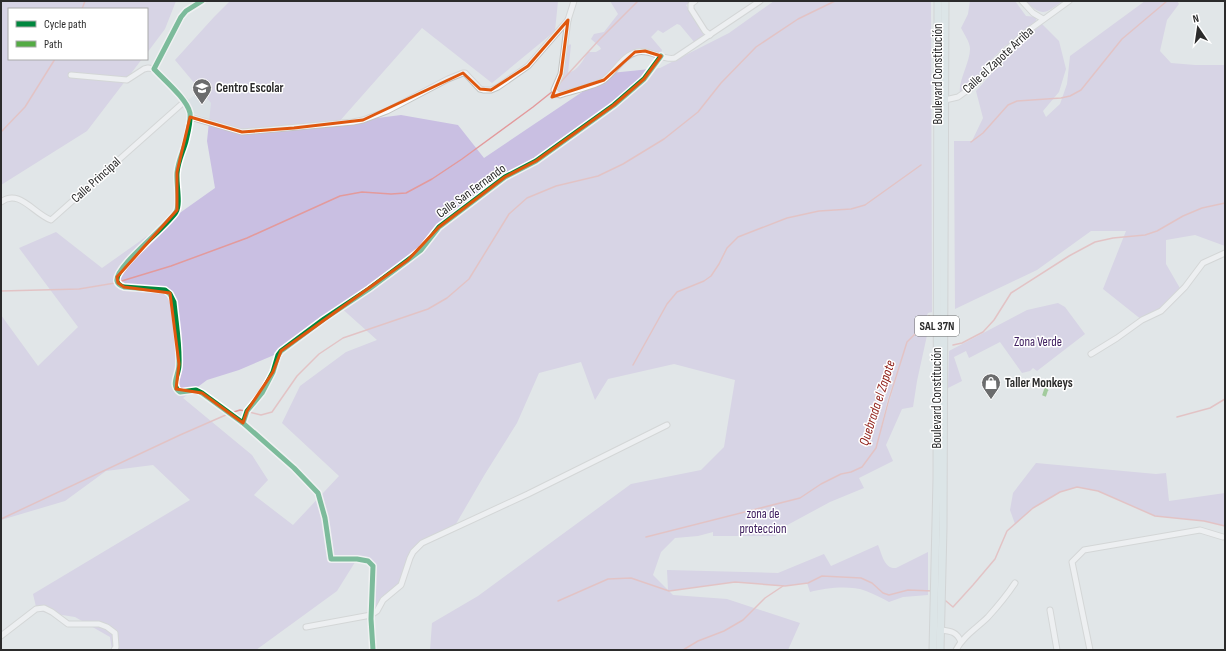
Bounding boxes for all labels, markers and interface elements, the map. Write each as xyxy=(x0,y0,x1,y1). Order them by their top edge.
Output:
legend xyxy=(8,8,148,60)
north arrow xyxy=(1178,8,1218,48)
text: N xyxy=(1192,12,1200,26)
text: Cycle path xyxy=(44,17,86,32)
street label: Boulevard Constitución xyxy=(930,23,946,125)
street label: Calle el Zapote Arriba xyxy=(959,23,1037,97)
text: Path xyxy=(44,37,62,52)
school or university icon: Centro Escolar xyxy=(191,77,213,105)
place label: Centro Escolar xyxy=(216,80,284,96)
street label: Calle Principal xyxy=(68,154,124,206)
street label: Calle San Fernando xyxy=(433,160,509,222)
road number: SAL 37N xyxy=(915,316,959,336)
park label: Zona Verde xyxy=(1014,334,1062,350)
street label: Boulevard Constitución xyxy=(929,347,945,449)
water label: Quebrada el Zapote xyxy=(855,358,899,448)
shop icon: Taller Monkeys xyxy=(980,372,1002,400)
place label: Taller Monkeys xyxy=(1005,375,1073,391)
park label: zona de proteccion xyxy=(739,506,787,537)

